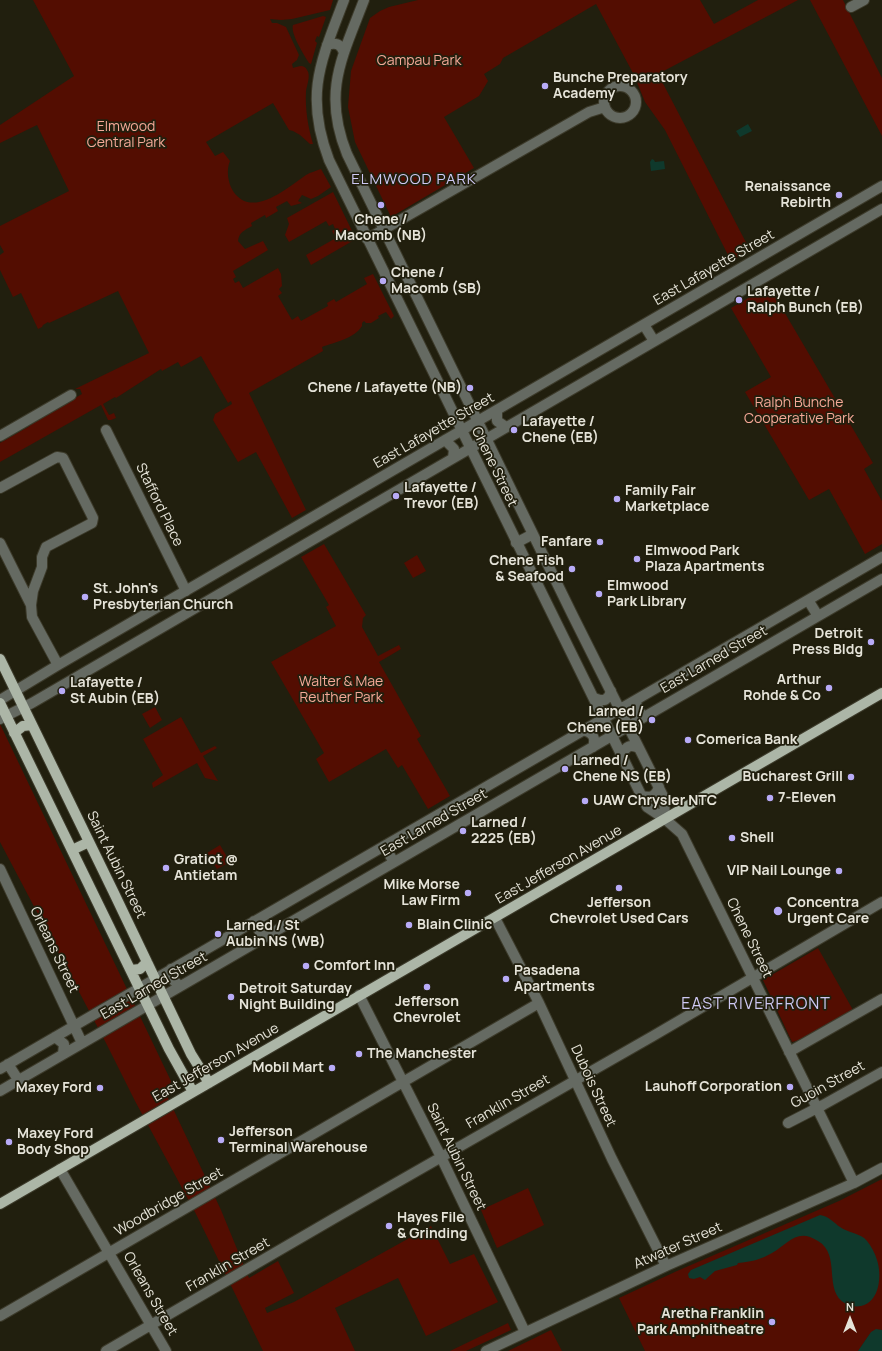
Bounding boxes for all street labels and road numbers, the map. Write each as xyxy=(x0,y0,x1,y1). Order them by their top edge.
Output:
street label: East Lafayette Street xyxy=(651,227,777,309)
street label: East Lafayette Street xyxy=(371,390,497,472)
street label: Chene Street xyxy=(467,424,521,510)
street label: Stafford Place xyxy=(132,461,186,549)
street label: East Larned Street xyxy=(658,623,770,697)
street label: East Larned Street xyxy=(378,786,490,860)
street label: Saint Aubin Street xyxy=(83,809,149,921)
street label: East Jefferson Avenue xyxy=(493,822,625,908)
street label: Chene Street xyxy=(722,895,776,981)
street label: Orleans Street xyxy=(26,904,82,996)
street label: East Larned Street xyxy=(98,949,210,1023)
street label: East Jefferson Avenue xyxy=(150,1020,282,1106)
street label: Dubois Street xyxy=(567,1042,619,1130)
street label: Guoin Street xyxy=(788,1058,868,1112)
street label: Franklin Street xyxy=(463,1071,553,1133)
street label: Saint Aubin Street xyxy=(423,1101,489,1213)
street label: Woodbridge Street xyxy=(112,1164,226,1240)
street label: Atwater Street xyxy=(631,1219,725,1273)
street label: Franklin Street xyxy=(183,1234,273,1296)
street label: Orleans Street xyxy=(119,1249,181,1339)

